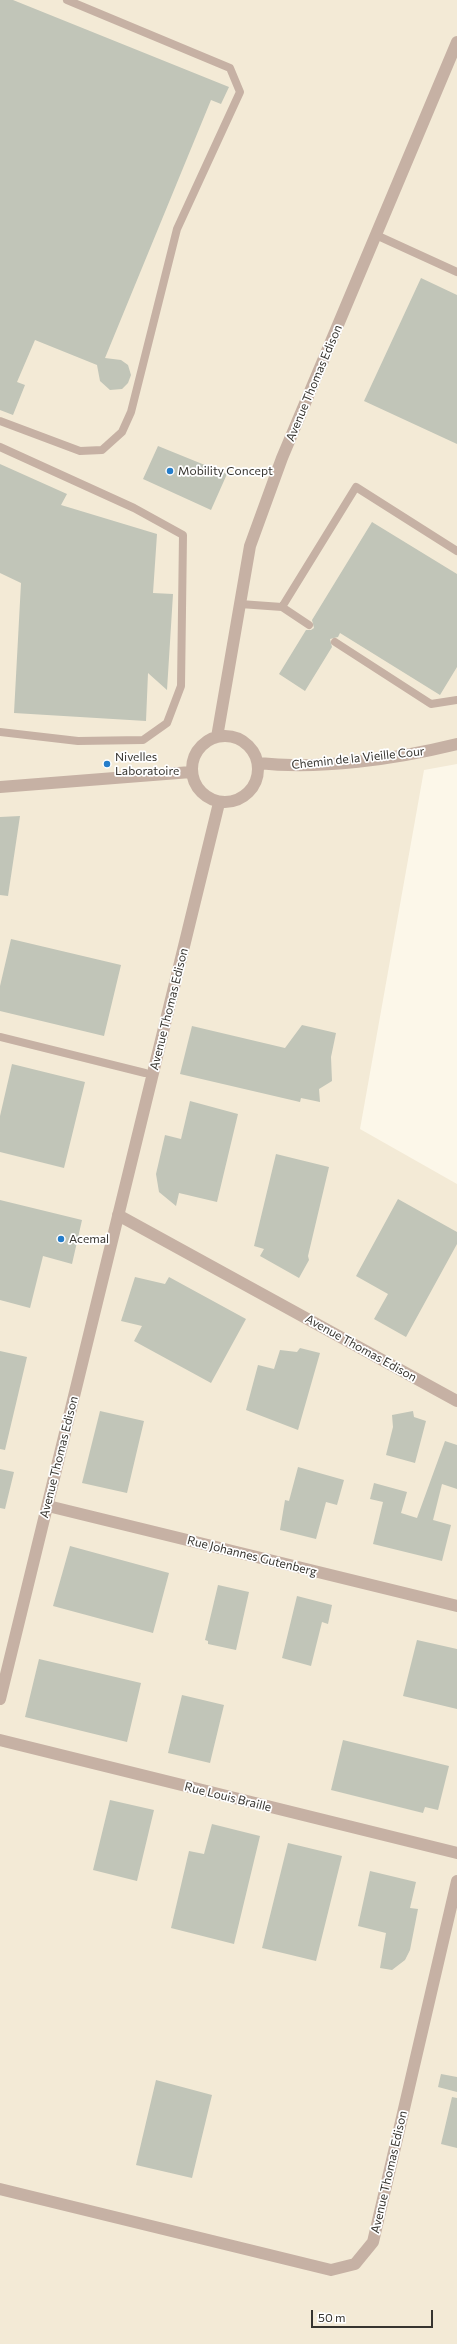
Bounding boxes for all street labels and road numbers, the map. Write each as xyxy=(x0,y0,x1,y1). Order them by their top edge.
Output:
street label: Avenue Thomas Edison xyxy=(283,323,345,443)
street label: Chemin de la Vieille Cour xyxy=(291,744,425,772)
street label: Avenue Thomas Edison xyxy=(147,947,191,1071)
street label: Avenue Thomas Edison xyxy=(303,1311,419,1385)
street label: Avenue Thomas Edison xyxy=(37,1395,81,1519)
street label: Rue Johannes Gutenberg xyxy=(186,1533,318,1579)
street label: Rue Louis Braille xyxy=(183,1779,273,1815)
street label: Avenue Thomas Edison xyxy=(368,2109,410,2235)

